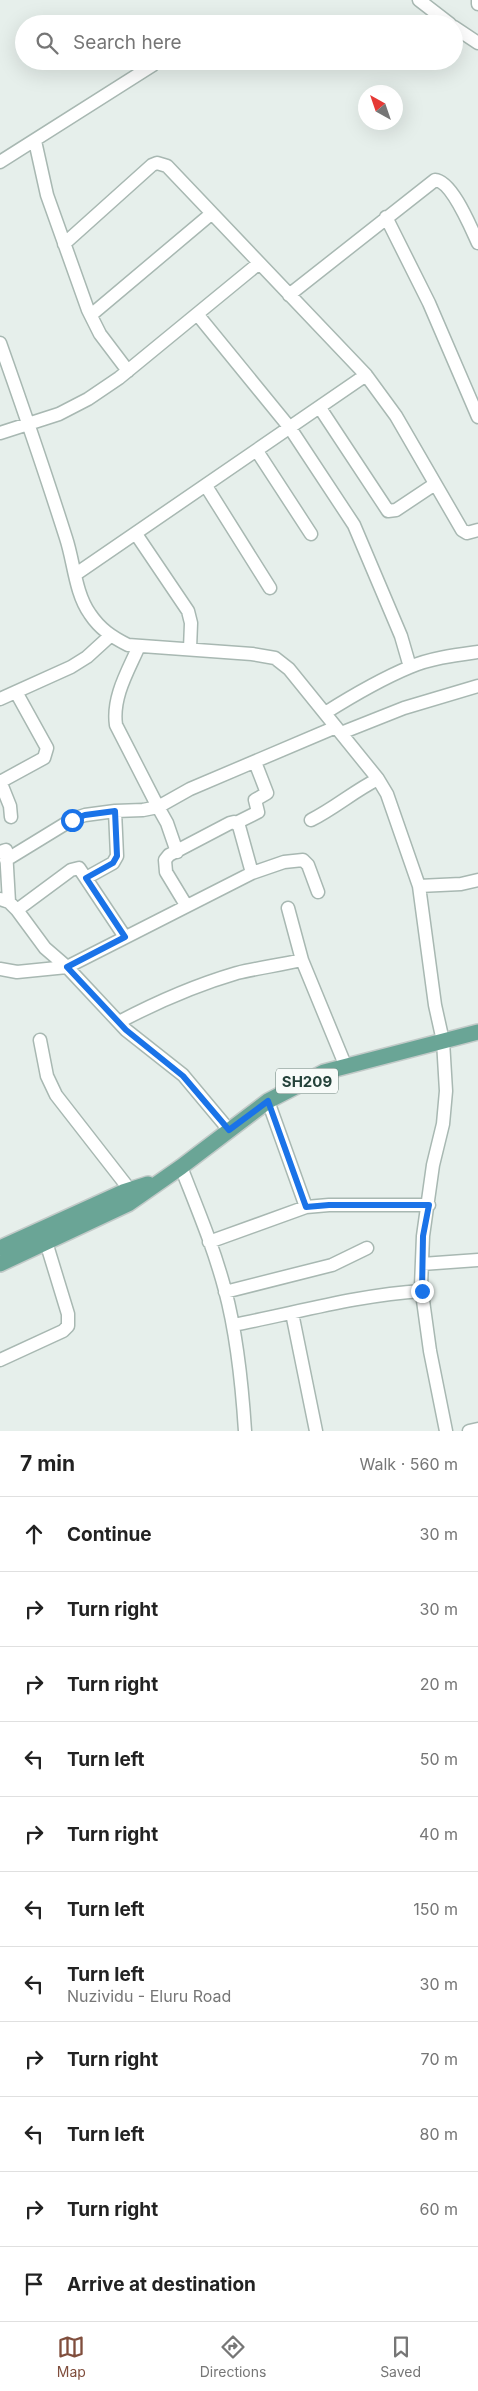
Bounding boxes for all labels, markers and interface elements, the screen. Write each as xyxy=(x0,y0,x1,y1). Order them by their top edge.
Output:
search box xyxy=(15,15,463,70)
icon: search xyxy=(33,29,61,57)
text: Search here xyxy=(73,31,182,54)
north arrow xyxy=(358,85,403,130)
route start xyxy=(61,809,84,832)
road number: SH209 xyxy=(276,1068,338,1094)
route end xyxy=(411,1280,434,1303)
text: 7 min xyxy=(20,1451,75,1476)
text: Walk · 560 m xyxy=(360,1454,458,1474)
icon: ahead xyxy=(20,1520,48,1548)
text: Continue xyxy=(67,1523,152,1546)
text: 30 m xyxy=(420,1524,458,1544)
icon: right xyxy=(20,1595,48,1623)
text: Turn right xyxy=(67,1598,158,1621)
text: 30 m xyxy=(420,1599,458,1619)
icon: right xyxy=(20,1670,48,1698)
text: Turn right xyxy=(67,1673,158,1696)
text: 20 m xyxy=(420,1674,458,1694)
icon: left xyxy=(20,1745,48,1773)
text: Turn left xyxy=(67,1748,145,1771)
text: 50 m xyxy=(420,1749,458,1769)
icon: right xyxy=(20,1820,48,1848)
text: Turn right xyxy=(67,1823,158,1846)
text: 40 m xyxy=(419,1824,458,1844)
icon: left xyxy=(20,1895,48,1923)
text: Turn left xyxy=(67,1898,145,1921)
text: 150 m xyxy=(413,1899,458,1919)
text: Turn left xyxy=(67,1963,145,1986)
icon: left xyxy=(20,1970,48,1998)
text: 30 m xyxy=(420,1974,458,1994)
text: Nuzividu - Eluru Road xyxy=(67,1986,231,2006)
icon: right xyxy=(20,2045,48,2073)
text: Turn right xyxy=(67,2048,158,2071)
text: 70 m xyxy=(421,2049,458,2069)
icon: left xyxy=(20,2120,48,2148)
text: Turn left xyxy=(67,2123,145,2146)
text: 80 m xyxy=(419,2124,458,2144)
icon: right xyxy=(20,2195,48,2223)
text: Turn right xyxy=(67,2198,158,2221)
text: 60 m xyxy=(419,2199,458,2219)
icon: arrive xyxy=(20,2270,48,2298)
text: Arrive at destination xyxy=(67,2273,256,2296)
tab: Map xyxy=(57,2333,86,2380)
tab: Directions xyxy=(200,2333,266,2380)
tab: Saved xyxy=(380,2333,421,2380)

